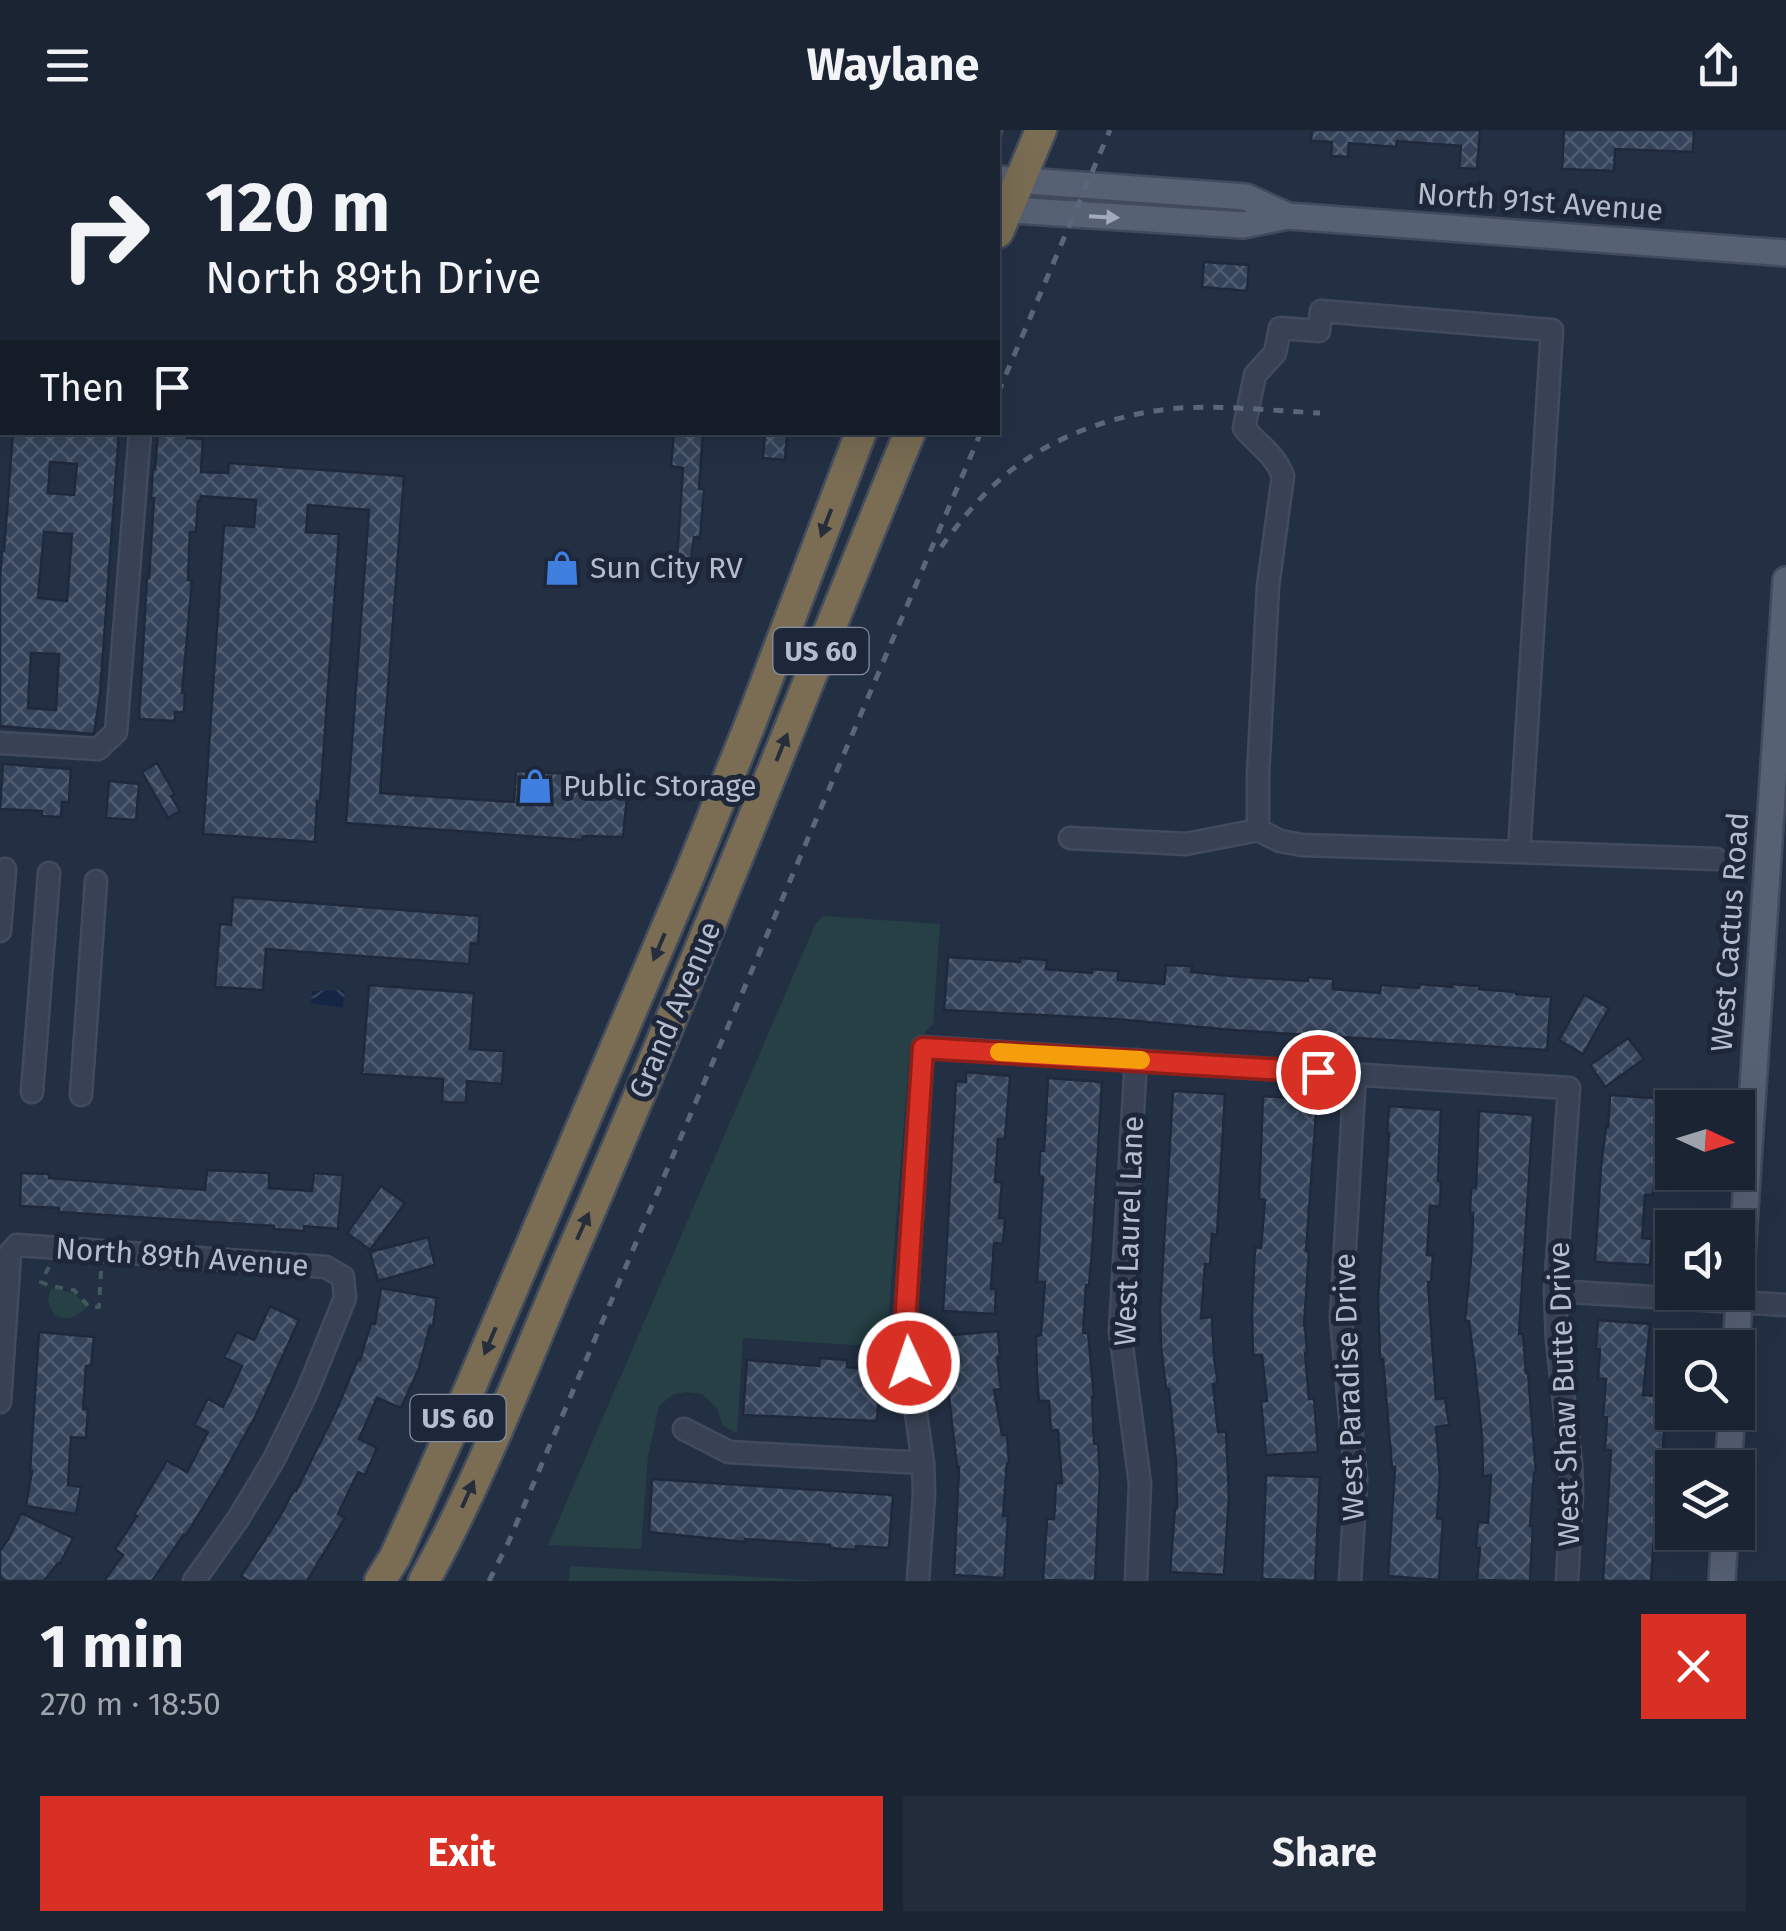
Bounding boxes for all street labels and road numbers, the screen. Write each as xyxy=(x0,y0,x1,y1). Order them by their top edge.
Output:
street label: North 91st Avenue xyxy=(1416,175,1664,229)
road number: US 60 xyxy=(774,628,868,674)
street label: West Cactus Road xyxy=(1704,811,1756,1053)
street label: Grand Avenue xyxy=(622,916,728,1104)
street label: West Laurel Lane xyxy=(1107,1115,1151,1347)
street label: North 89th Avenue xyxy=(54,1230,310,1284)
street label: West Shaw Butte Drive xyxy=(1541,1241,1587,1547)
street label: West Paradise Drive xyxy=(1326,1253,1372,1521)
road number: US 60 xyxy=(410,1395,506,1441)

